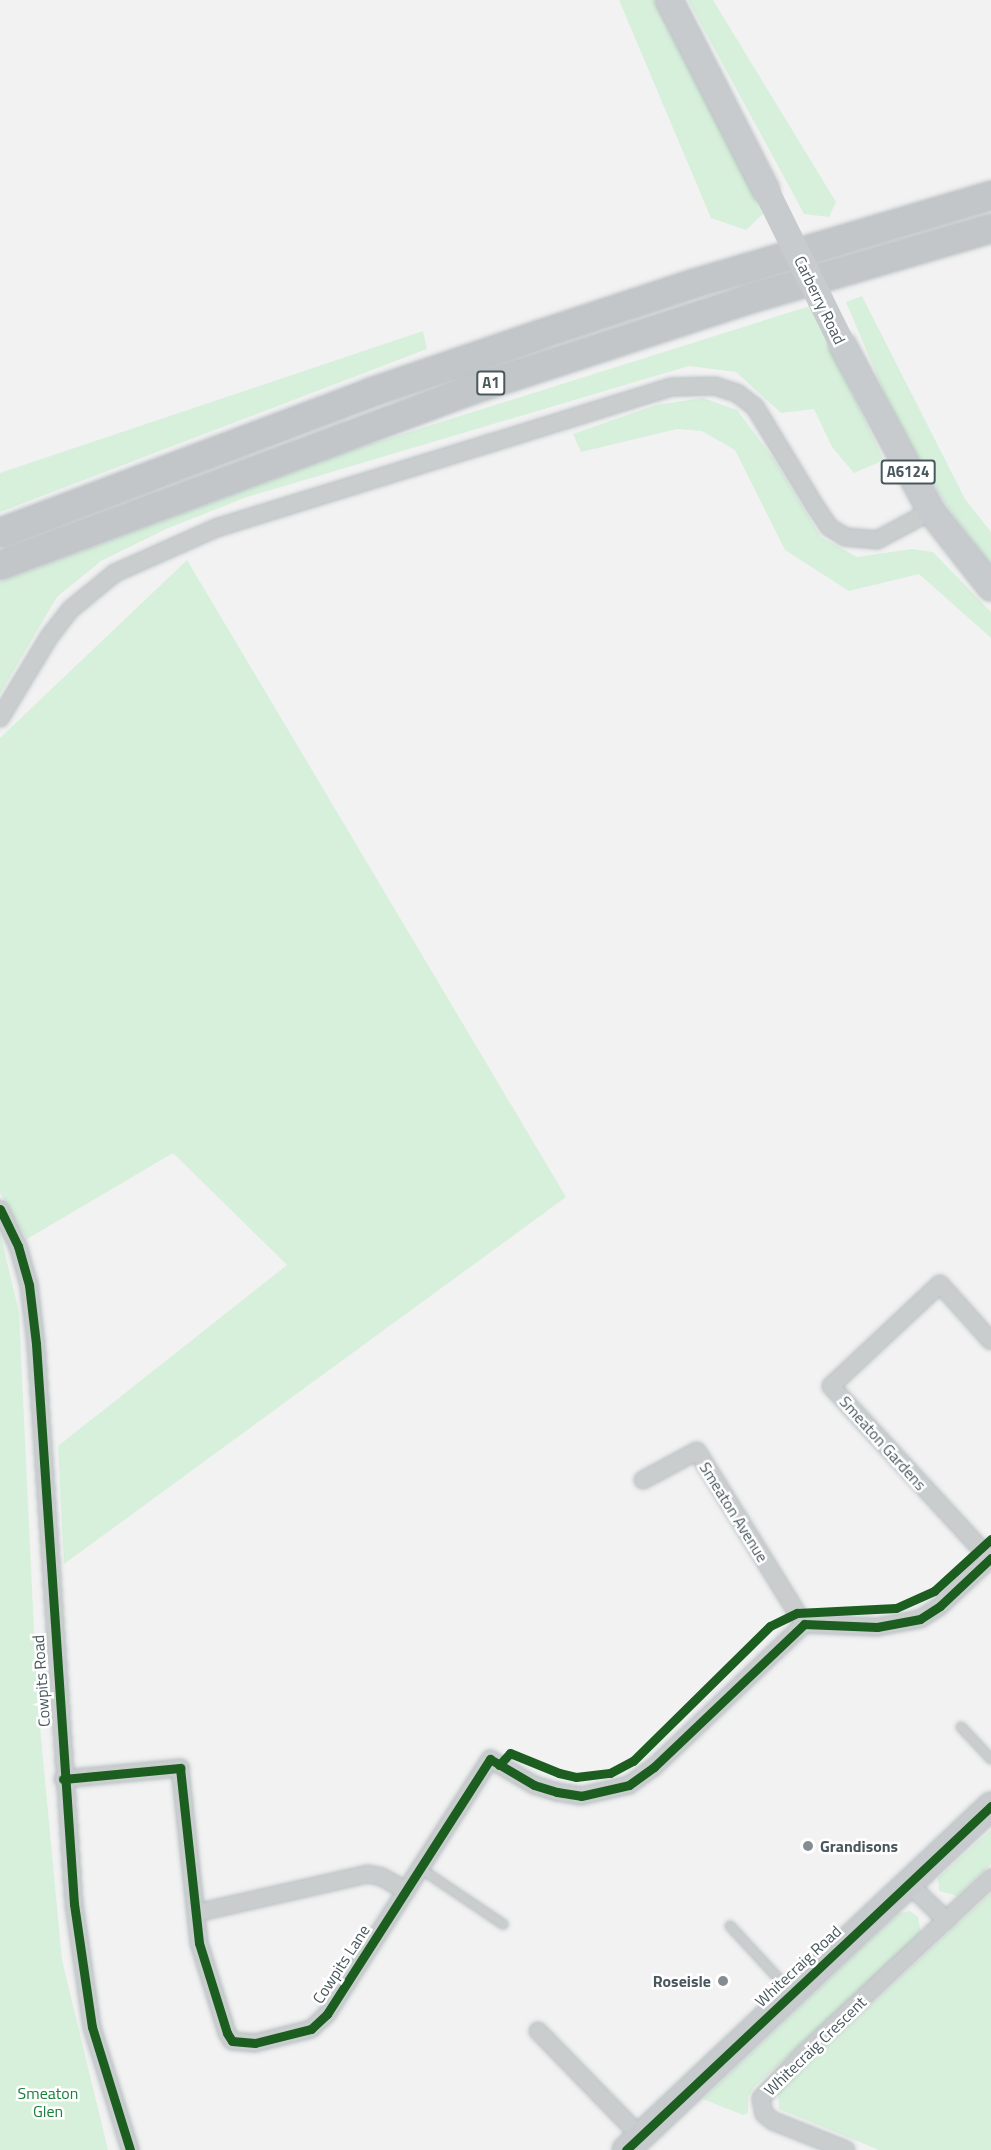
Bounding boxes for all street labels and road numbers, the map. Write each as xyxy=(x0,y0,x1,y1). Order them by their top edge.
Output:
street label: Carberry Road xyxy=(790,253,850,347)
road number: A1 xyxy=(476,371,506,395)
road number: A6124 xyxy=(880,460,936,484)
street label: Smeaton Gardens xyxy=(836,1392,930,1494)
street label: Smeaton Avenue xyxy=(696,1458,772,1566)
street label: Cowpits Road xyxy=(28,1634,54,1728)
street label: Cowpits Lane xyxy=(308,1921,374,2007)
street label: Whitecraig Road xyxy=(751,1921,845,2011)
street label: Whitecraig Crescent xyxy=(760,1992,870,2100)

